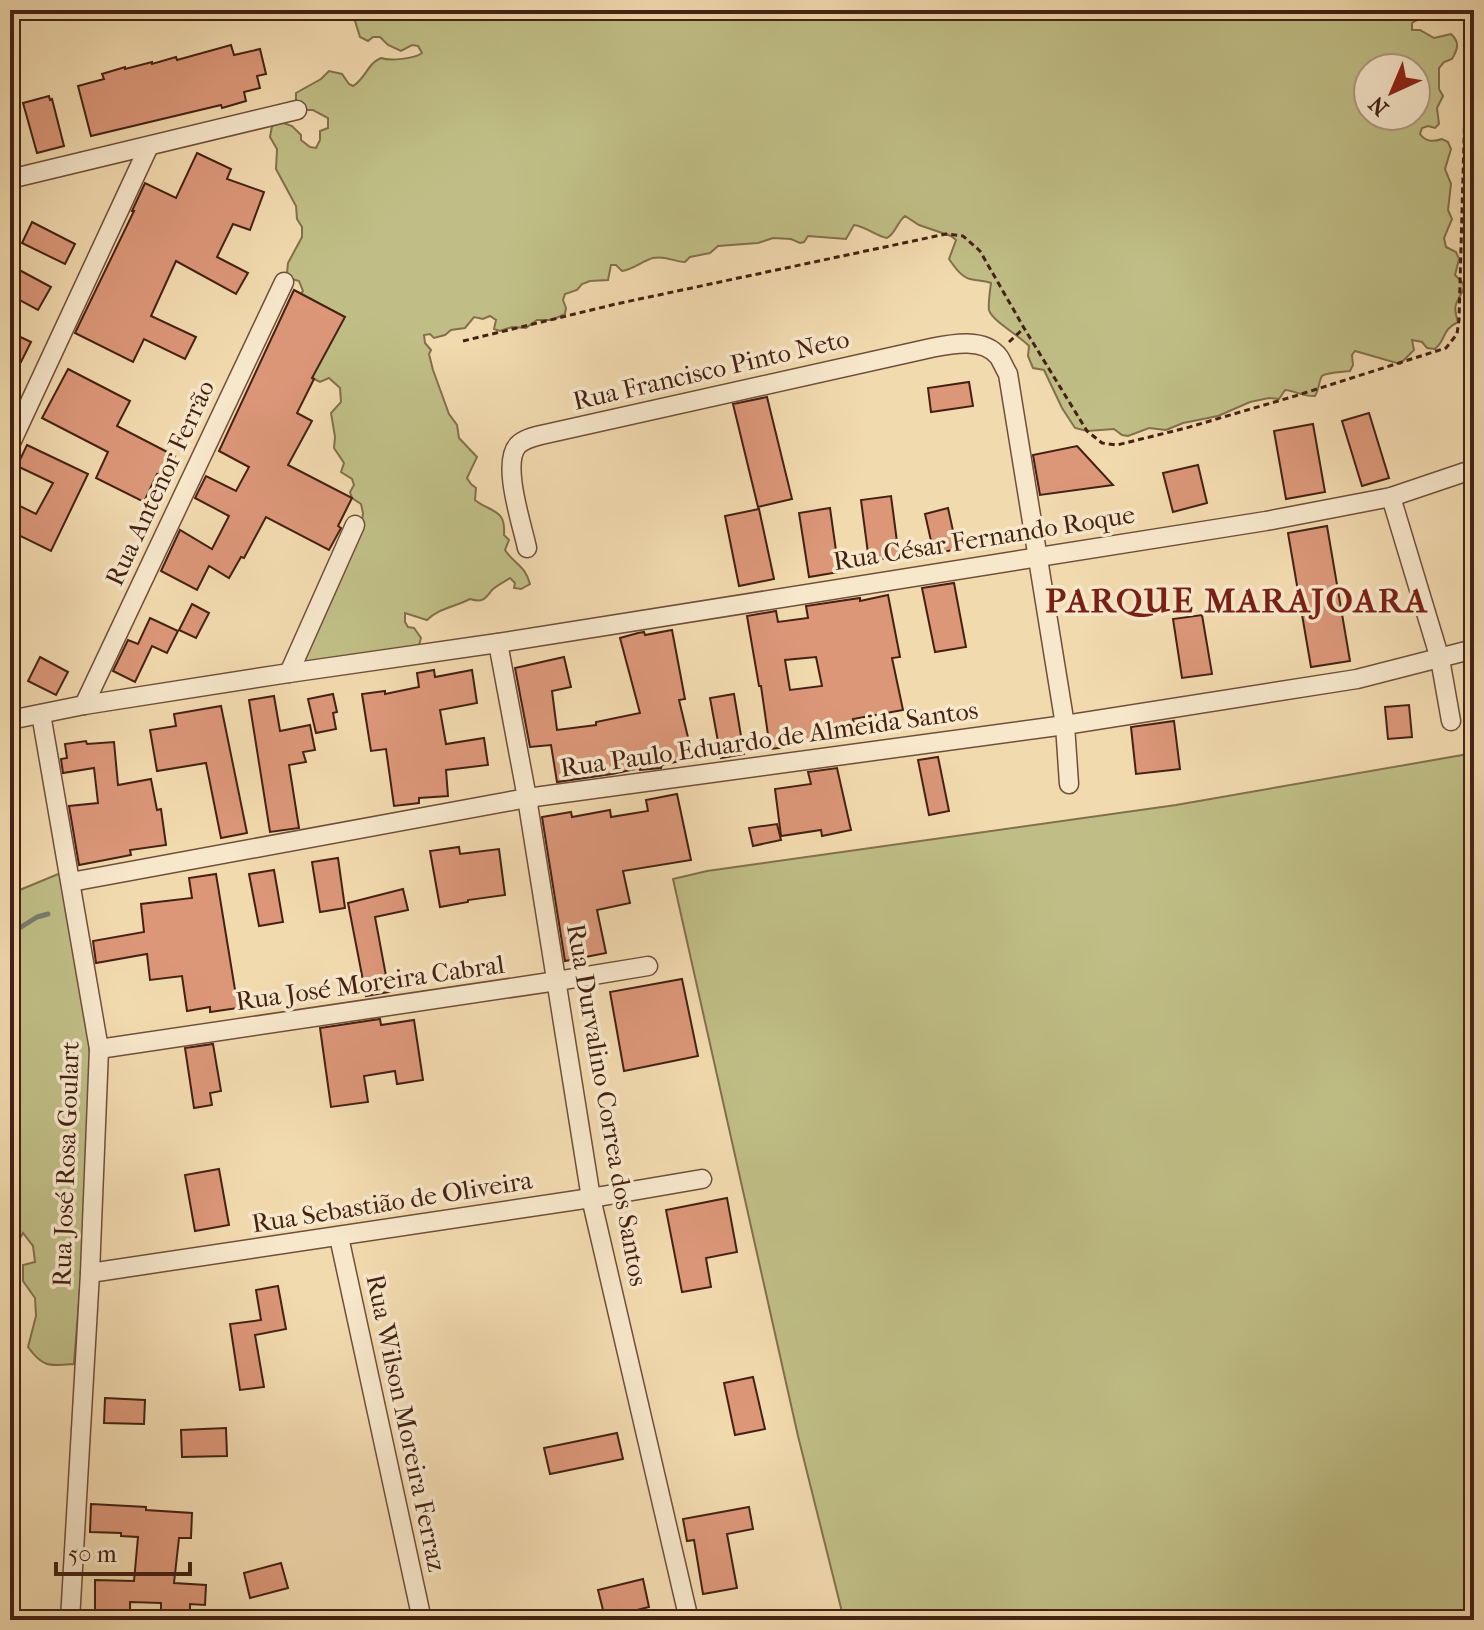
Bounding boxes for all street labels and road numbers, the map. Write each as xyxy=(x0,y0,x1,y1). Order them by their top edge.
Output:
street label: Rua Francisco Pinto Neto xyxy=(570,323,852,417)
street label: Rua Antenor Ferrão xyxy=(99,375,221,591)
street label: Rua César Fernando Roque xyxy=(831,499,1137,577)
street label: Rua Paulo Eduardo de Almeida Santos xyxy=(558,694,980,784)
street label: Rua Durvalino Correa dos Santos xyxy=(560,921,654,1289)
street label: Rua José Moreira Cabral xyxy=(234,949,506,1017)
street label: Rua José Rosa Goulart xyxy=(46,1040,86,1287)
street label: Rua Sebastião de Oliveira xyxy=(249,1164,536,1240)
street label: Rua Wilson Moreira Ferraz xyxy=(359,1271,453,1575)

